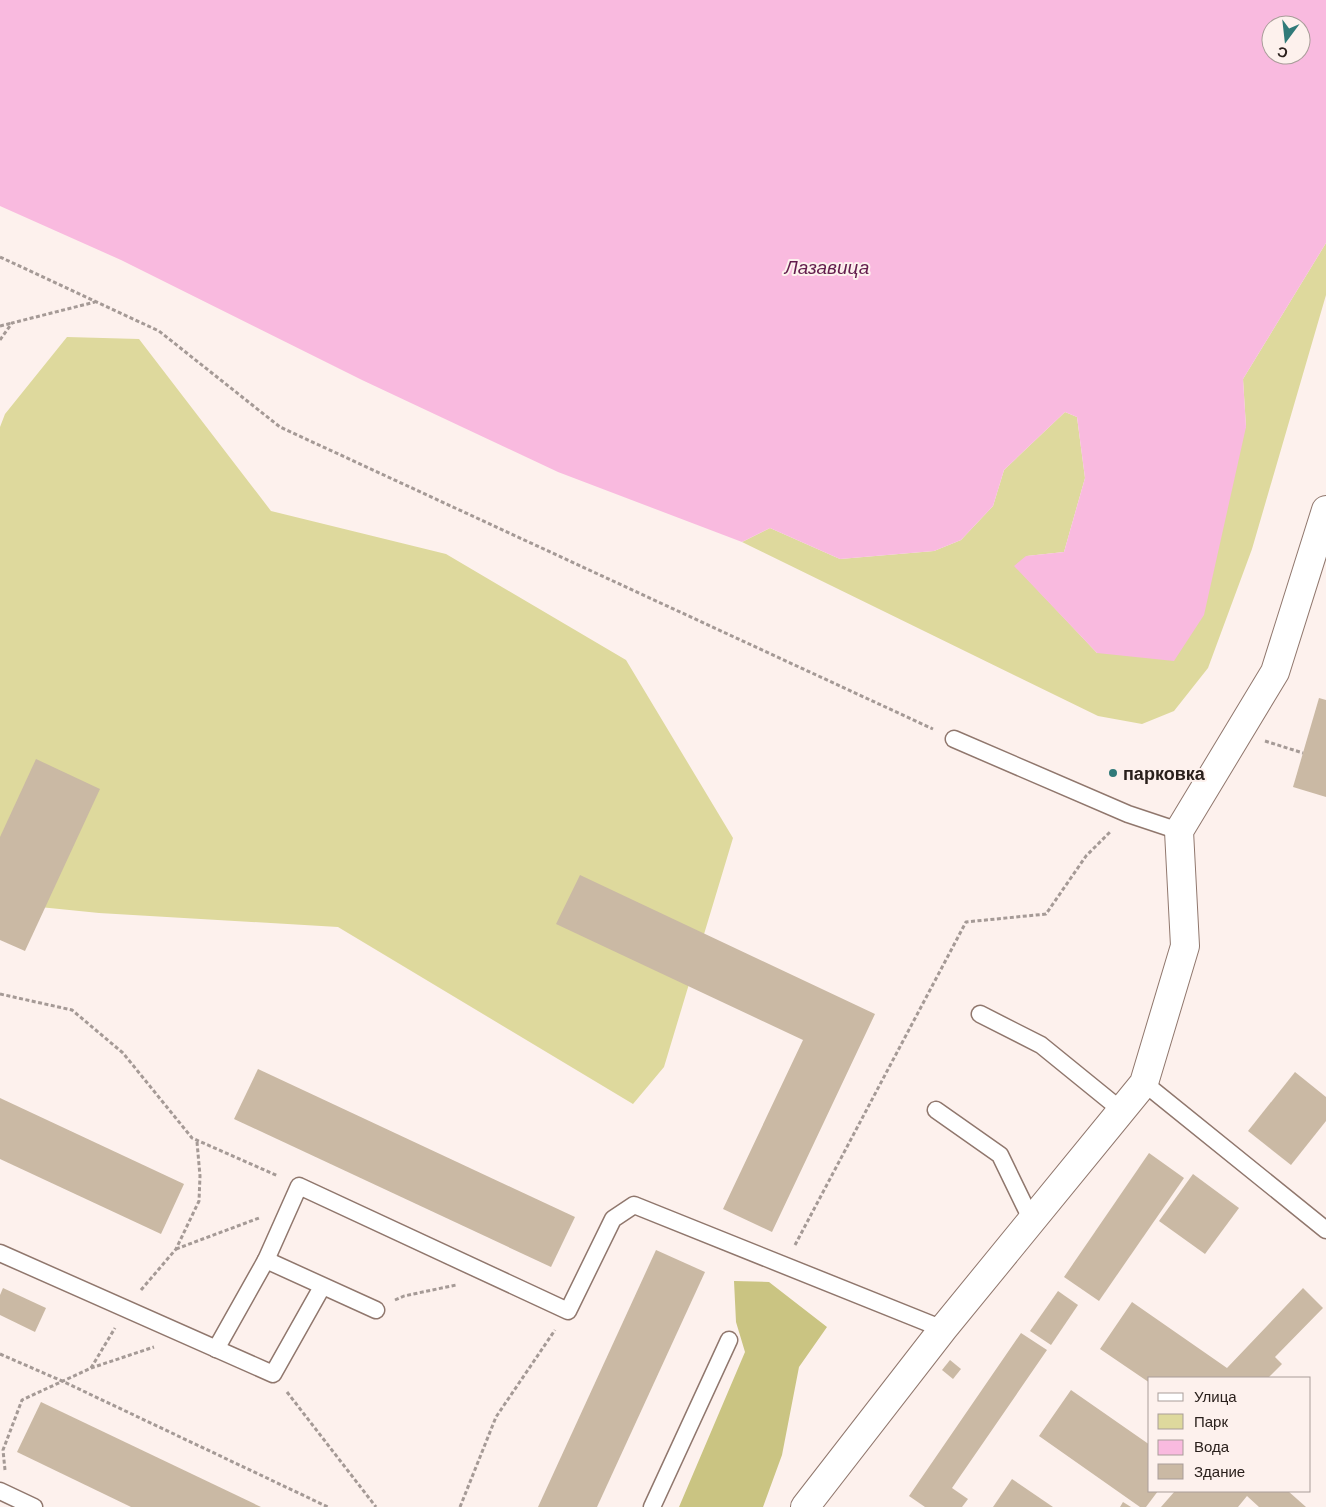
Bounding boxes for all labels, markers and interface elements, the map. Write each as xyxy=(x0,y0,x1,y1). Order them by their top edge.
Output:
north arrow xyxy=(1261,15,1311,65)
text: С xyxy=(1276,44,1290,62)
water label: Лазавица xyxy=(783,256,869,279)
place label: парковка xyxy=(1123,763,1206,784)
marker: парковка xyxy=(1107,767,1119,779)
legend xyxy=(1148,1377,1311,1492)
text: Улица xyxy=(1194,1388,1237,1406)
text: Парк xyxy=(1194,1413,1228,1431)
text: Вода xyxy=(1194,1438,1230,1456)
text: Здание xyxy=(1194,1463,1245,1481)

